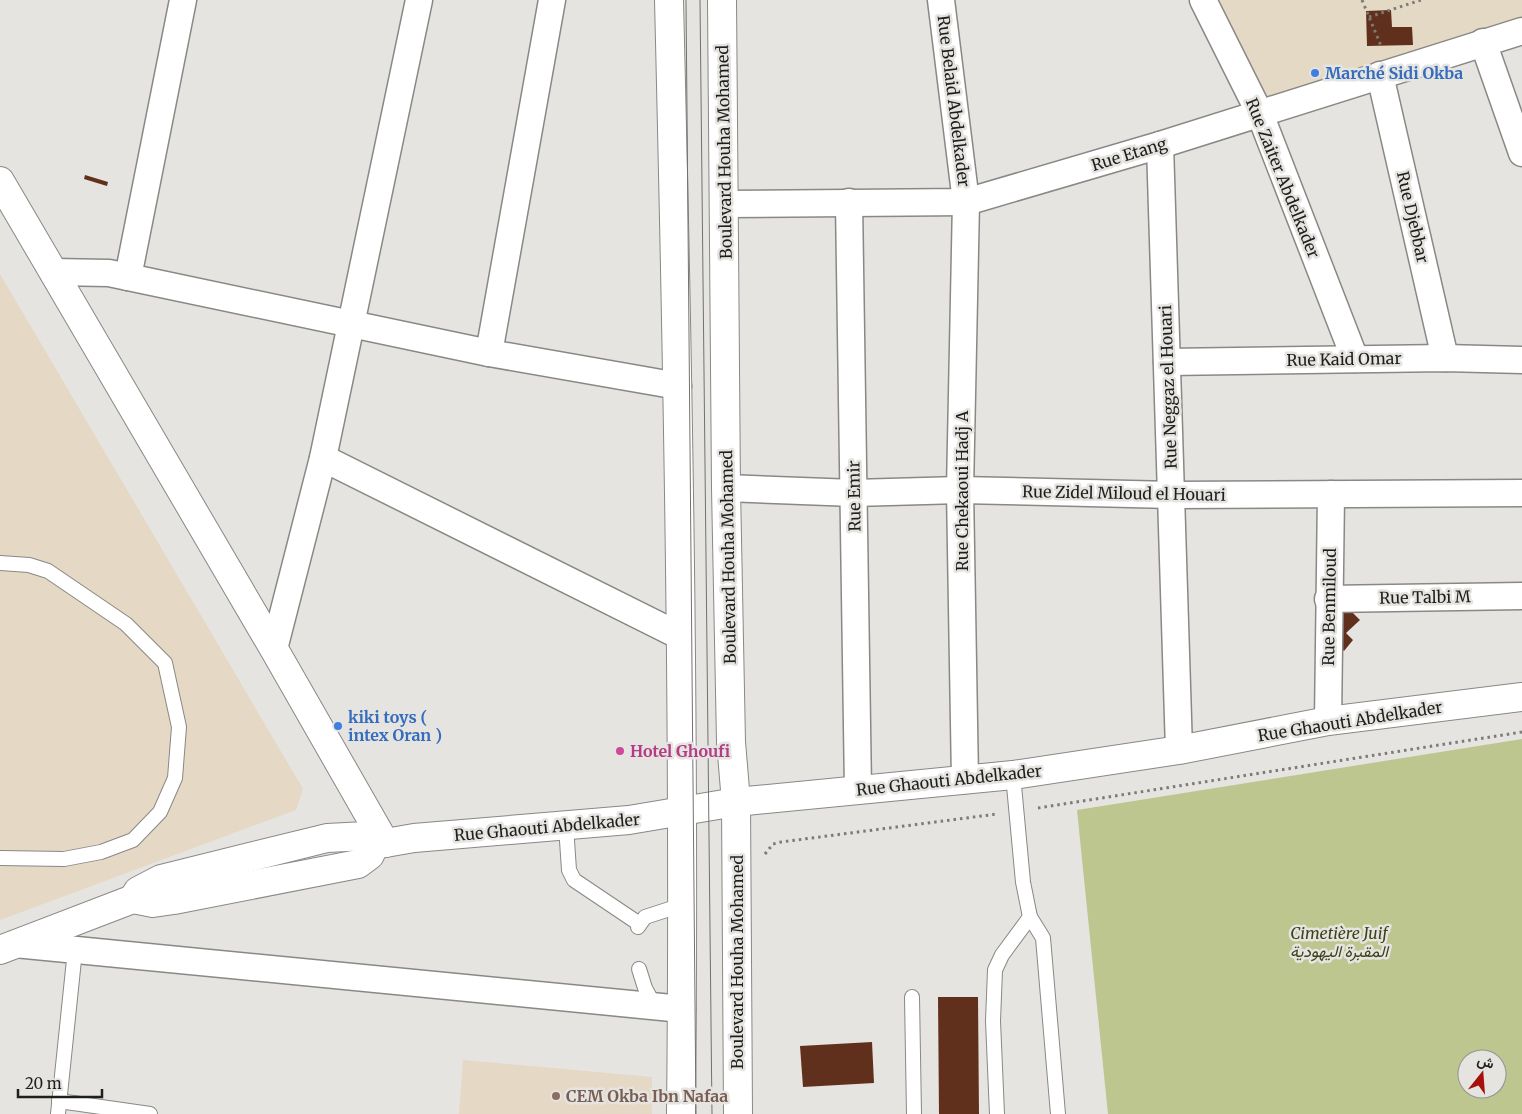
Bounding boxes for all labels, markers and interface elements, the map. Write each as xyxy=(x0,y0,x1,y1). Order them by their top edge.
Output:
street label: Rue Belaid Abdelkader xyxy=(934,14,974,188)
street label: Boulevard Houha Mohamed xyxy=(712,44,736,259)
place label: Marché Sidi Okba xyxy=(1325,63,1463,83)
marker: Marché Sidi Okba xyxy=(1309,67,1321,79)
street label: Rue Zaiter Abdelkader xyxy=(1242,95,1324,261)
street label: Rue Etang xyxy=(1089,133,1170,175)
street label: Rue Djebbar xyxy=(1393,169,1433,265)
street label: Rue Neggaz el Houari xyxy=(1155,305,1181,469)
street label: Rue Kaid Omar xyxy=(1286,348,1402,370)
street label: Rue Chekaoui Hadj A xyxy=(952,410,972,571)
street label: Boulevard Houha Mohamed xyxy=(716,449,740,664)
street label: Rue Emir xyxy=(843,460,865,532)
street label: Rue Zidel Miloud el Houari xyxy=(1022,481,1226,505)
street label: Rue Benmiloud xyxy=(1318,547,1340,666)
street label: Rue Talbi M xyxy=(1379,586,1471,608)
street label: Rue Ghaouti Abdelkader xyxy=(1256,697,1444,745)
place label: kiki toys ( intex Oran ) xyxy=(348,707,442,745)
marker: kiki toys ( intex Oran ) xyxy=(332,720,344,732)
place label: Hotel Ghoufi xyxy=(630,741,730,761)
marker: Hotel Ghoufi xyxy=(614,745,626,757)
street label: Rue Ghaouti Abdelkader xyxy=(855,760,1043,800)
street label: Rue Ghaouti Abdelkader xyxy=(453,809,641,845)
street label: Boulevard Houha Mohamed xyxy=(727,854,747,1069)
park label: Cimetière Juif المقبرة اليهودية xyxy=(1290,923,1390,962)
north arrow xyxy=(1457,1049,1507,1099)
text: ش xyxy=(1475,1051,1497,1073)
scale bar xyxy=(18,1066,101,1098)
text: 20 m xyxy=(25,1074,62,1093)
place label: CEM Okba Ibn Nafaa xyxy=(566,1086,728,1106)
marker: CEM Okba Ibn Nafaa xyxy=(550,1090,562,1102)

